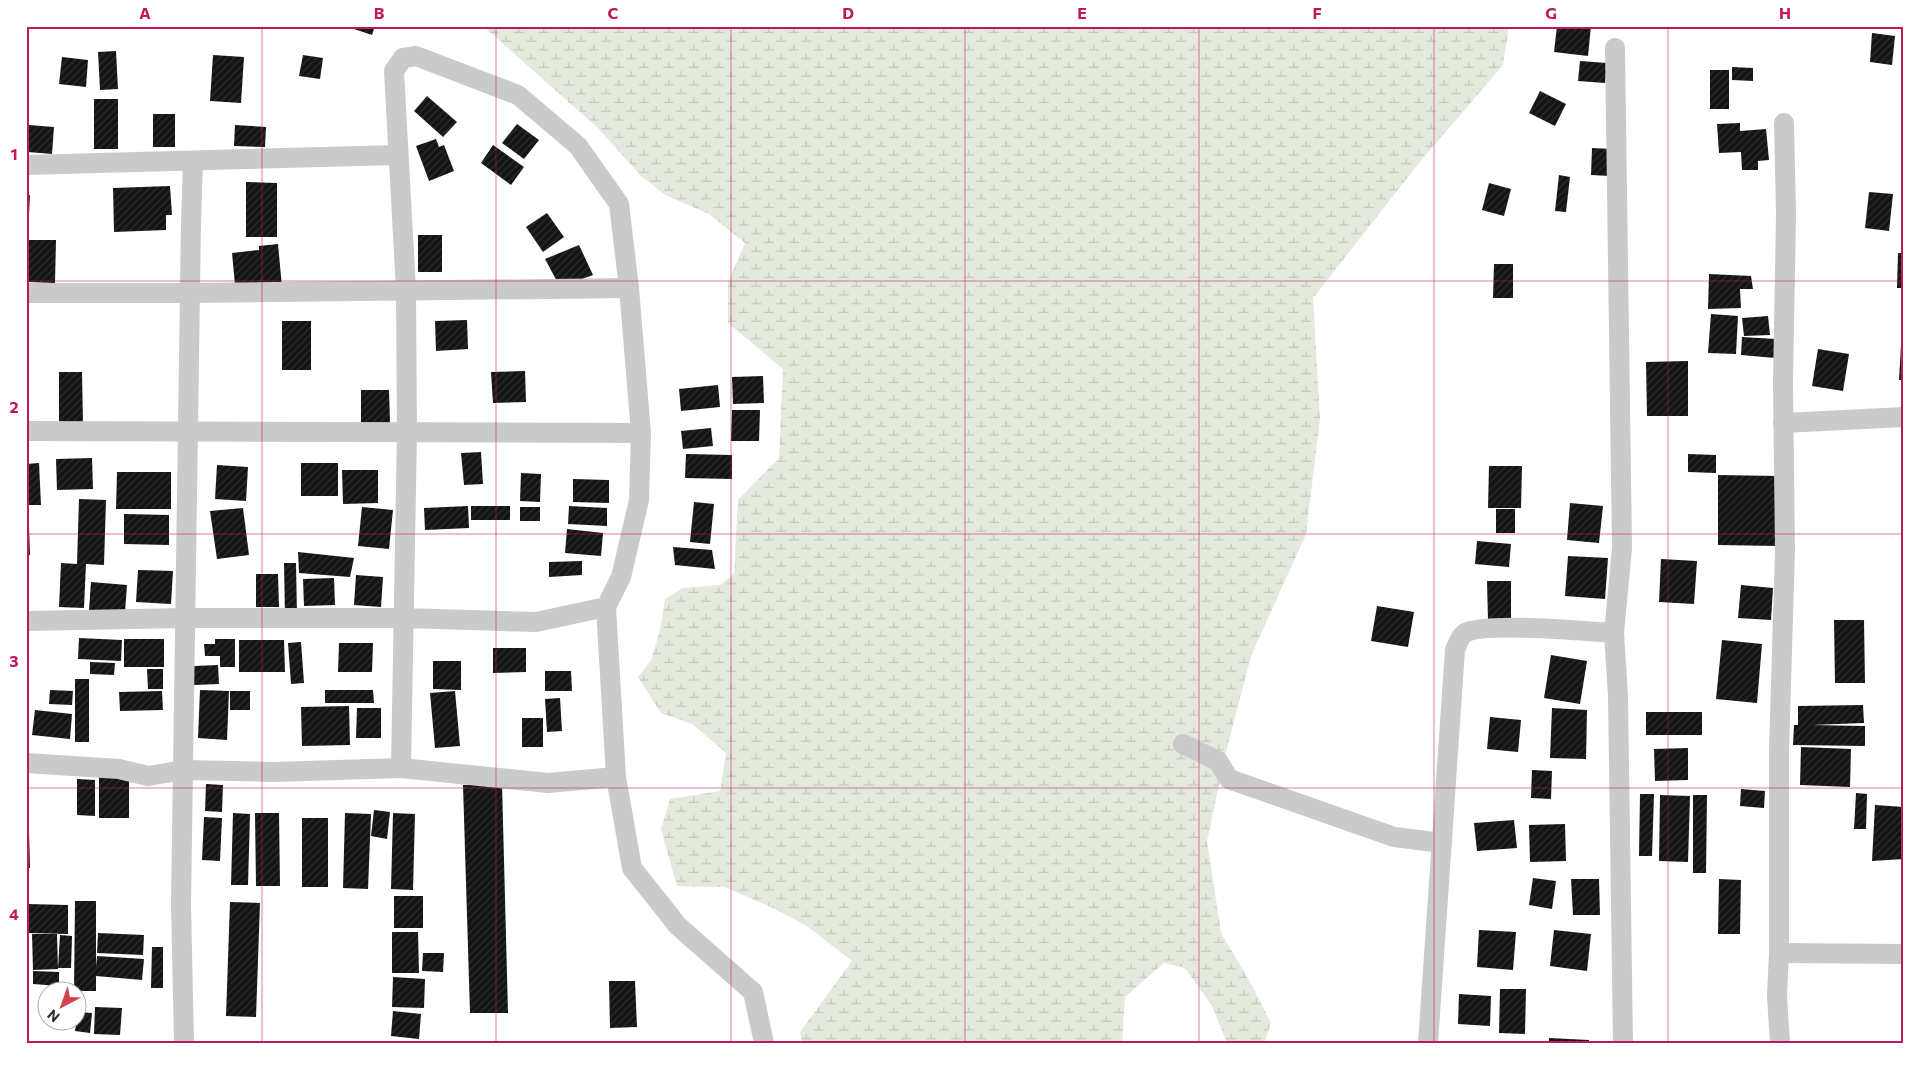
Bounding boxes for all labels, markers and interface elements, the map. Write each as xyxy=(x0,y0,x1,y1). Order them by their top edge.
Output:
text: A xyxy=(139,3,151,22)
text: B xyxy=(374,3,385,22)
text: C xyxy=(608,3,619,22)
text: D xyxy=(842,3,854,22)
text: E xyxy=(1077,3,1087,22)
text: F xyxy=(1312,3,1322,22)
text: G xyxy=(1545,3,1557,22)
text: H xyxy=(1779,3,1791,22)
text: 1 xyxy=(10,144,18,163)
text: 2 xyxy=(9,397,19,416)
text: 3 xyxy=(9,651,19,670)
text: 4 xyxy=(9,904,19,923)
north arrow xyxy=(38,982,88,1032)
text: N xyxy=(44,1006,63,1026)

